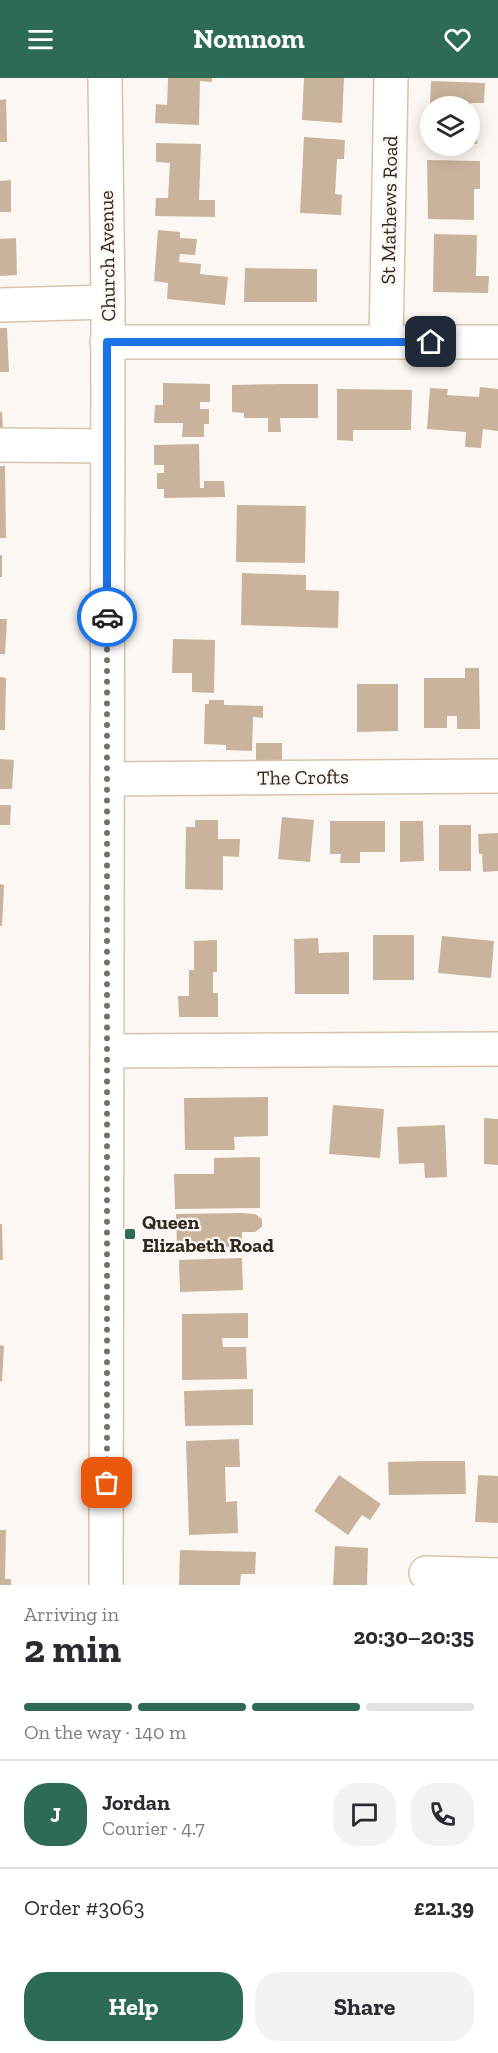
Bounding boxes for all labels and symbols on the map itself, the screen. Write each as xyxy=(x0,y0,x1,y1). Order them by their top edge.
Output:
street label: St Mathews Road xyxy=(376,135,402,285)
street label: Church Avenue xyxy=(94,190,120,322)
pin xyxy=(405,316,456,367)
courier xyxy=(77,587,137,647)
street label: The Crofts xyxy=(257,764,349,790)
place label: Queen Elizabeth Road xyxy=(142,1210,274,1257)
marker: Queen Elizabeth Road xyxy=(123,1227,137,1241)
pin xyxy=(81,1457,132,1508)

